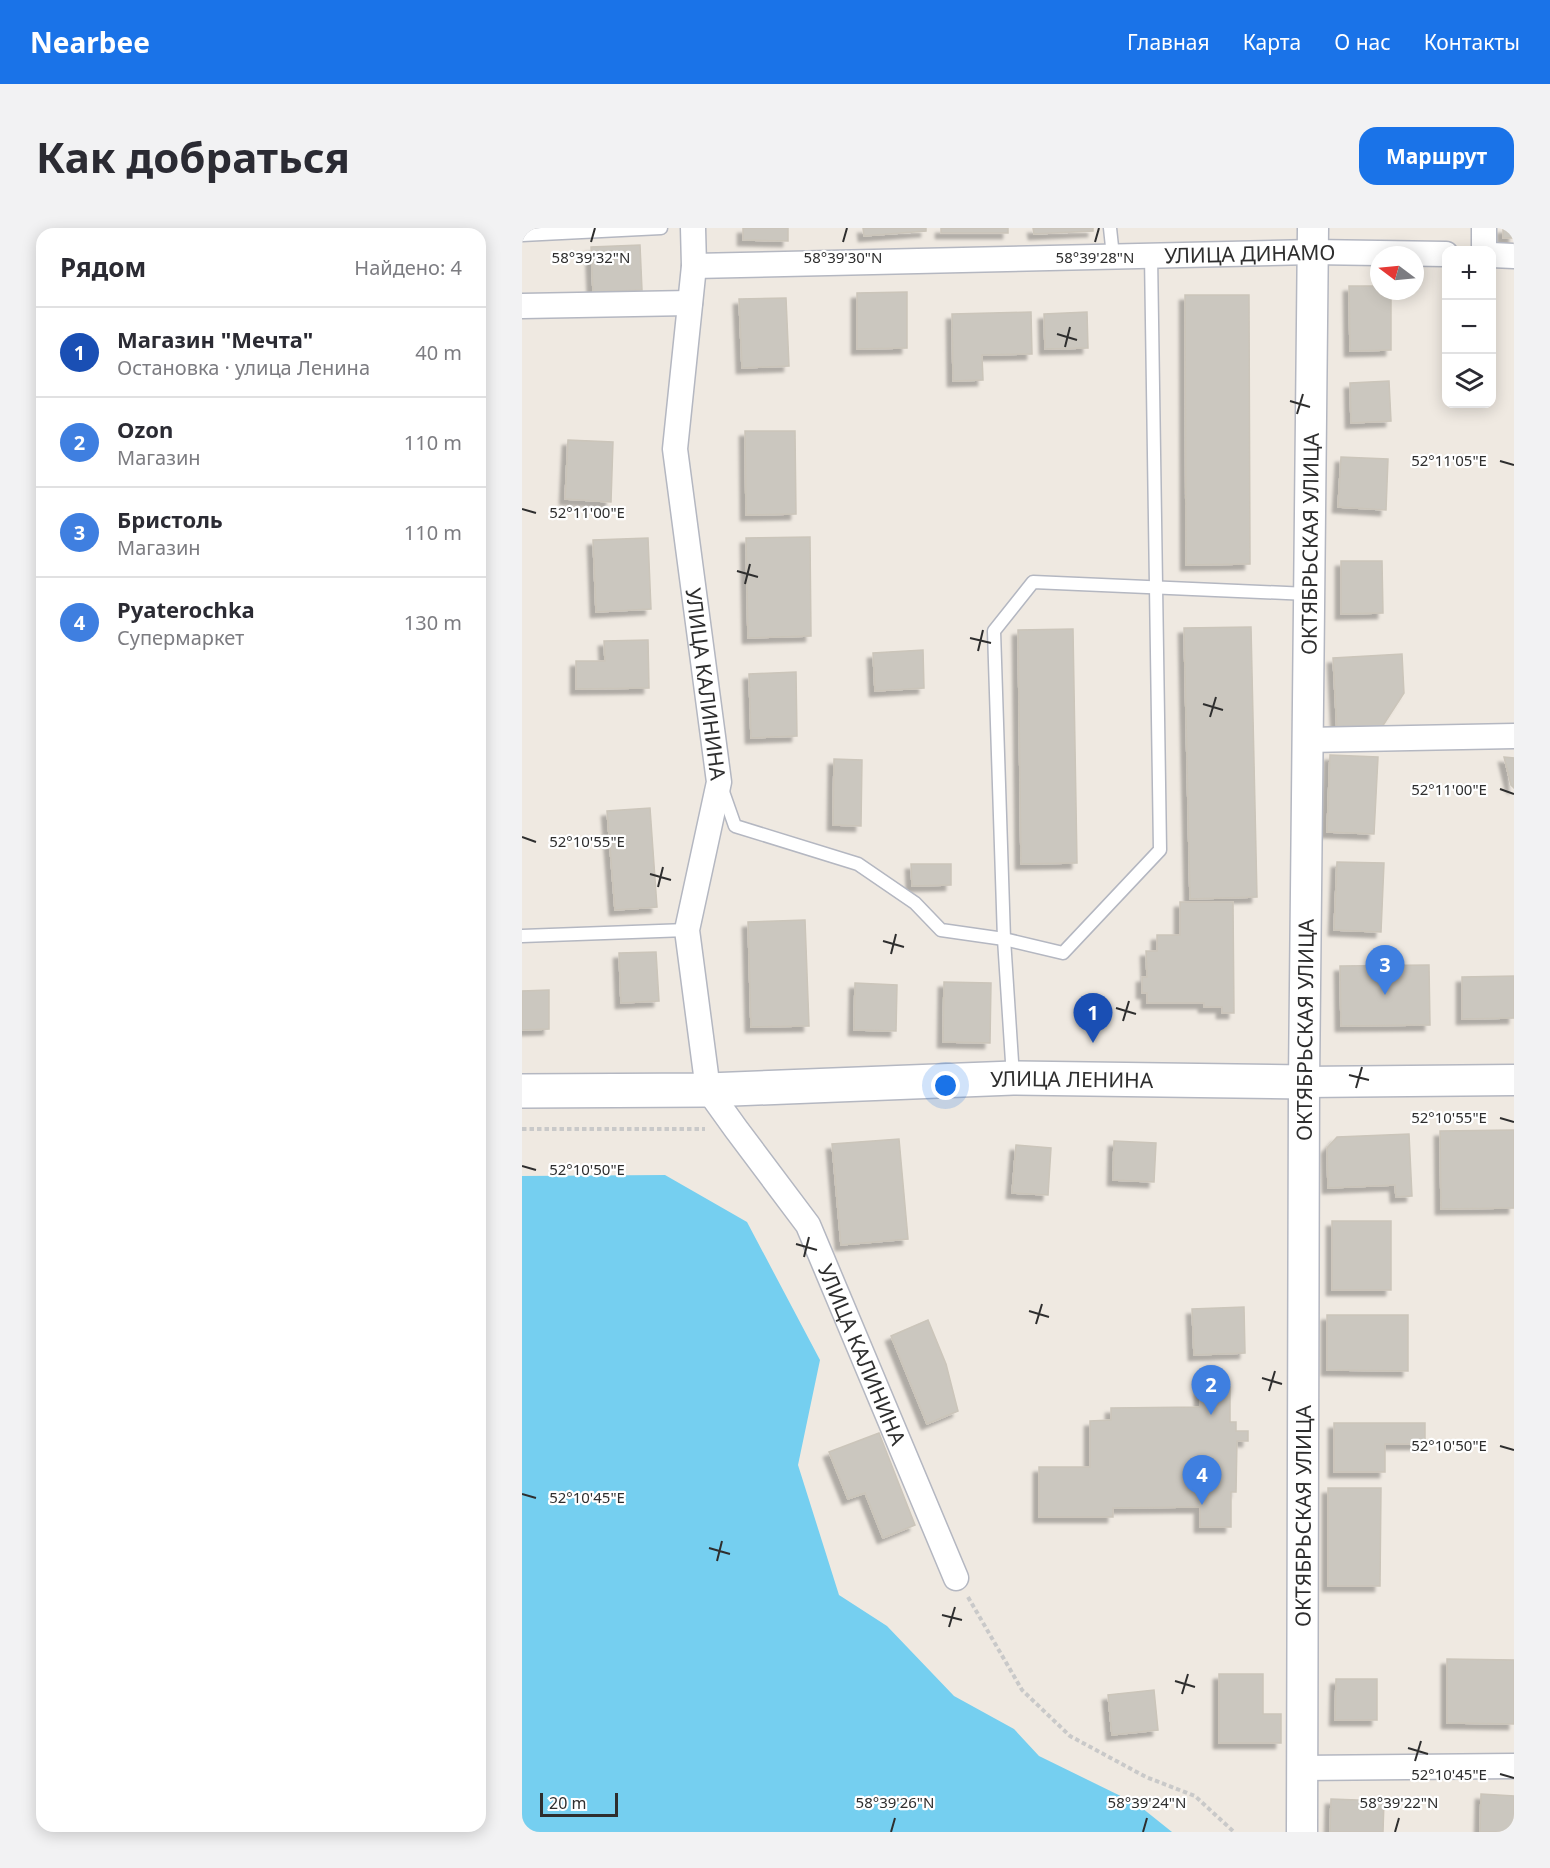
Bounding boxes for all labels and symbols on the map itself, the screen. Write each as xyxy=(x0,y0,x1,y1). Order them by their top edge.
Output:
street label: УЛИЦА ДИНАМО xyxy=(1164,238,1336,269)
north arrow xyxy=(1370,246,1424,300)
text: 58°39'32"N xyxy=(552,247,630,267)
text: 58°39'30"N xyxy=(804,247,882,267)
text: 58°39'28"N xyxy=(1056,247,1134,267)
street label: ОКТЯБРЬСКАЯ УЛИЦА xyxy=(1295,432,1325,655)
text: 52°11'05"E xyxy=(1411,450,1487,470)
text: 52°11'00"E xyxy=(549,502,625,522)
street label: УЛИЦА КАЛИНИНА xyxy=(679,586,733,782)
text: 52°11'00"E xyxy=(1411,779,1487,799)
text: 52°10'55"E xyxy=(549,831,625,851)
street label: ОКТЯБРЬСКАЯ УЛИЦА xyxy=(1290,918,1320,1141)
pin: 3 xyxy=(1366,946,1404,995)
pin: 1 xyxy=(1074,994,1112,1043)
street label: УЛИЦА ЛЕНИНА xyxy=(990,1064,1154,1094)
your location xyxy=(931,1071,960,1100)
text: 52°10'55"E xyxy=(1411,1107,1487,1127)
text: 52°10'50"E xyxy=(549,1159,625,1179)
street label: УЛИЦА КАЛИНИНА xyxy=(812,1260,913,1450)
pin: 2 xyxy=(1192,1366,1230,1415)
street label: ОКТЯБРЬСКАЯ УЛИЦА xyxy=(1289,1404,1317,1627)
text: 52°10'50"E xyxy=(1411,1435,1487,1455)
pin: 4 xyxy=(1182,1456,1222,1505)
text: 52°10'45"E xyxy=(549,1487,625,1507)
text: 52°10'45"E xyxy=(1411,1764,1487,1784)
scale bar xyxy=(540,1790,618,1818)
text: 58°39'26"N xyxy=(856,1792,934,1812)
text: 58°39'24"N xyxy=(1108,1792,1186,1812)
text: 58°39'22"N xyxy=(1360,1792,1438,1812)

